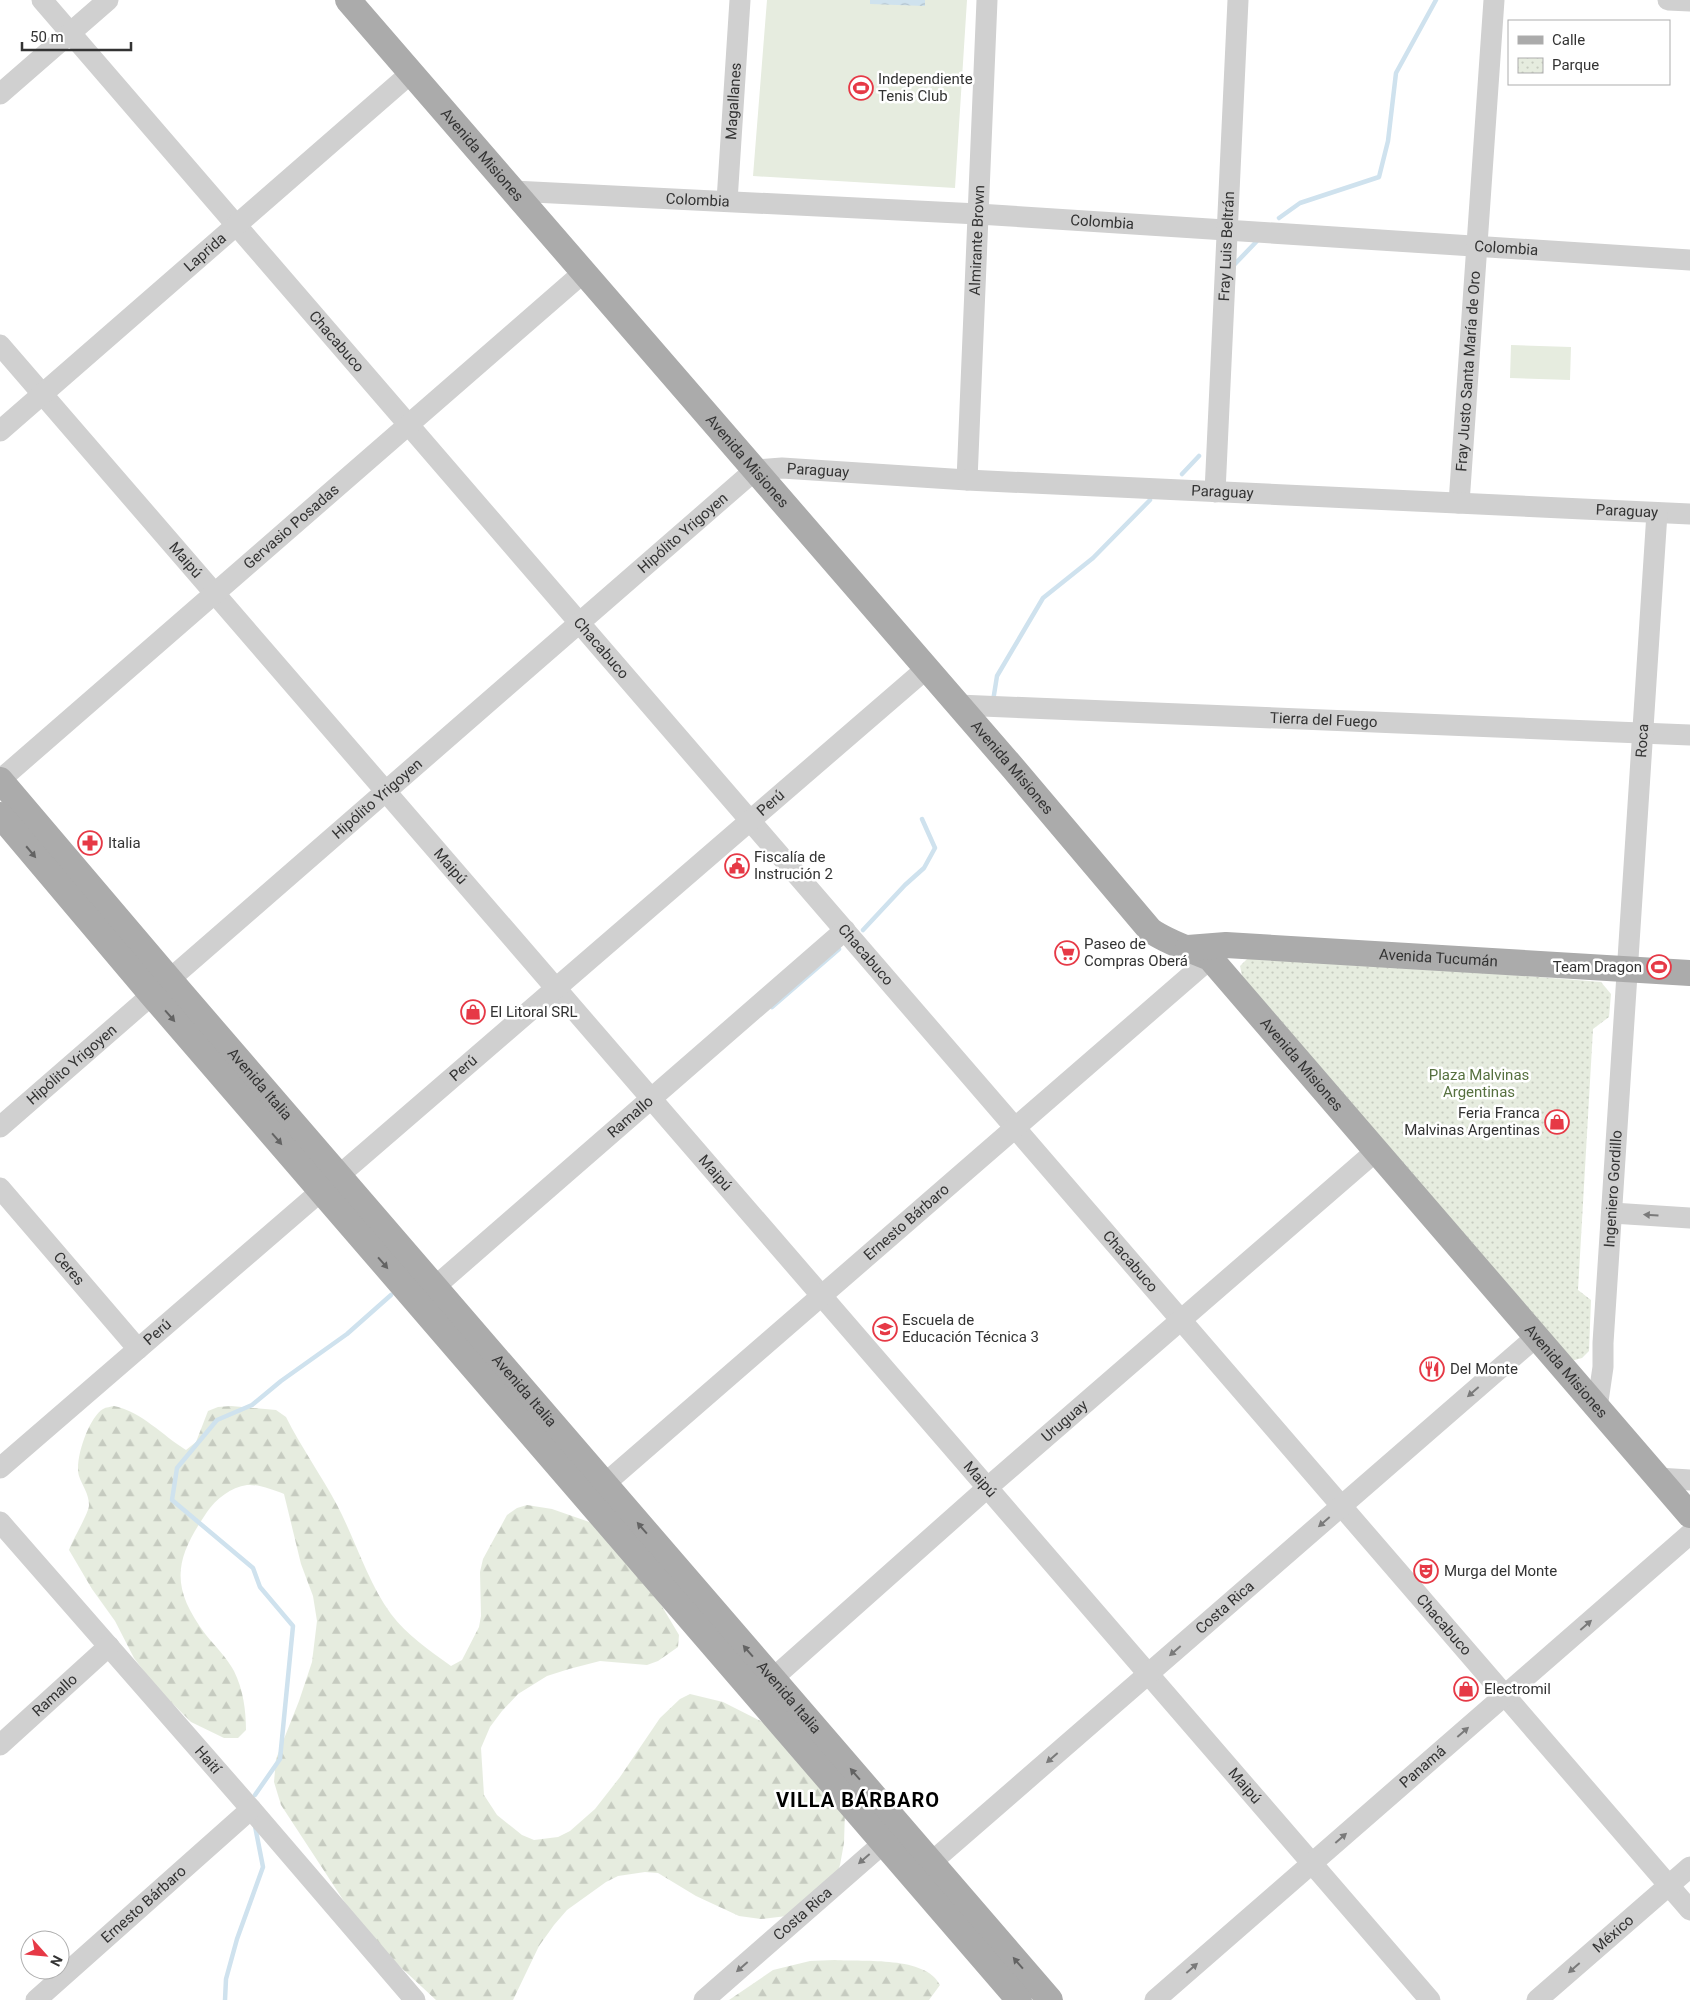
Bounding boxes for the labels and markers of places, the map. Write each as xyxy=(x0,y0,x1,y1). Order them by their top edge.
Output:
place label: Independiente Tenis Club xyxy=(878,70,973,105)
sports icon: Independiente Tenis Club xyxy=(848,75,874,101)
pharmacy icon: Italia xyxy=(77,830,103,856)
place label: Italia xyxy=(108,834,141,852)
place label: Fiscalía de Instrución 2 xyxy=(754,848,833,883)
public building icon: Fiscalía de Instrución 2 xyxy=(724,853,750,879)
place label: Paseo de Compras Oberá xyxy=(1084,935,1188,970)
supermarket icon: Paseo de Compras Oberá xyxy=(1054,940,1080,966)
sports icon: Team Dragon xyxy=(1646,954,1672,980)
place label: Team Dragon xyxy=(1553,958,1642,976)
shop icon: El Litoral SRL xyxy=(460,999,486,1025)
place label: El Litoral SRL xyxy=(490,1003,577,1021)
place label: Feria Franca Malvinas Argentinas xyxy=(1404,1104,1540,1139)
shop icon: Feria Franca Malvinas Argentinas xyxy=(1544,1109,1570,1135)
place label: Escuela de Educación Técnica 3 xyxy=(902,1311,1039,1346)
school or university icon: Escuela de Educación Técnica 3 xyxy=(872,1316,898,1342)
restaurant icon: Del Monte xyxy=(1419,1356,1445,1382)
place label: Del Monte xyxy=(1450,1360,1518,1378)
theatre icon: Murga del Monte xyxy=(1413,1558,1439,1584)
place label: Murga del Monte xyxy=(1444,1562,1557,1580)
shop icon: Electromil xyxy=(1453,1676,1479,1702)
place label: Electromil xyxy=(1484,1680,1551,1698)

